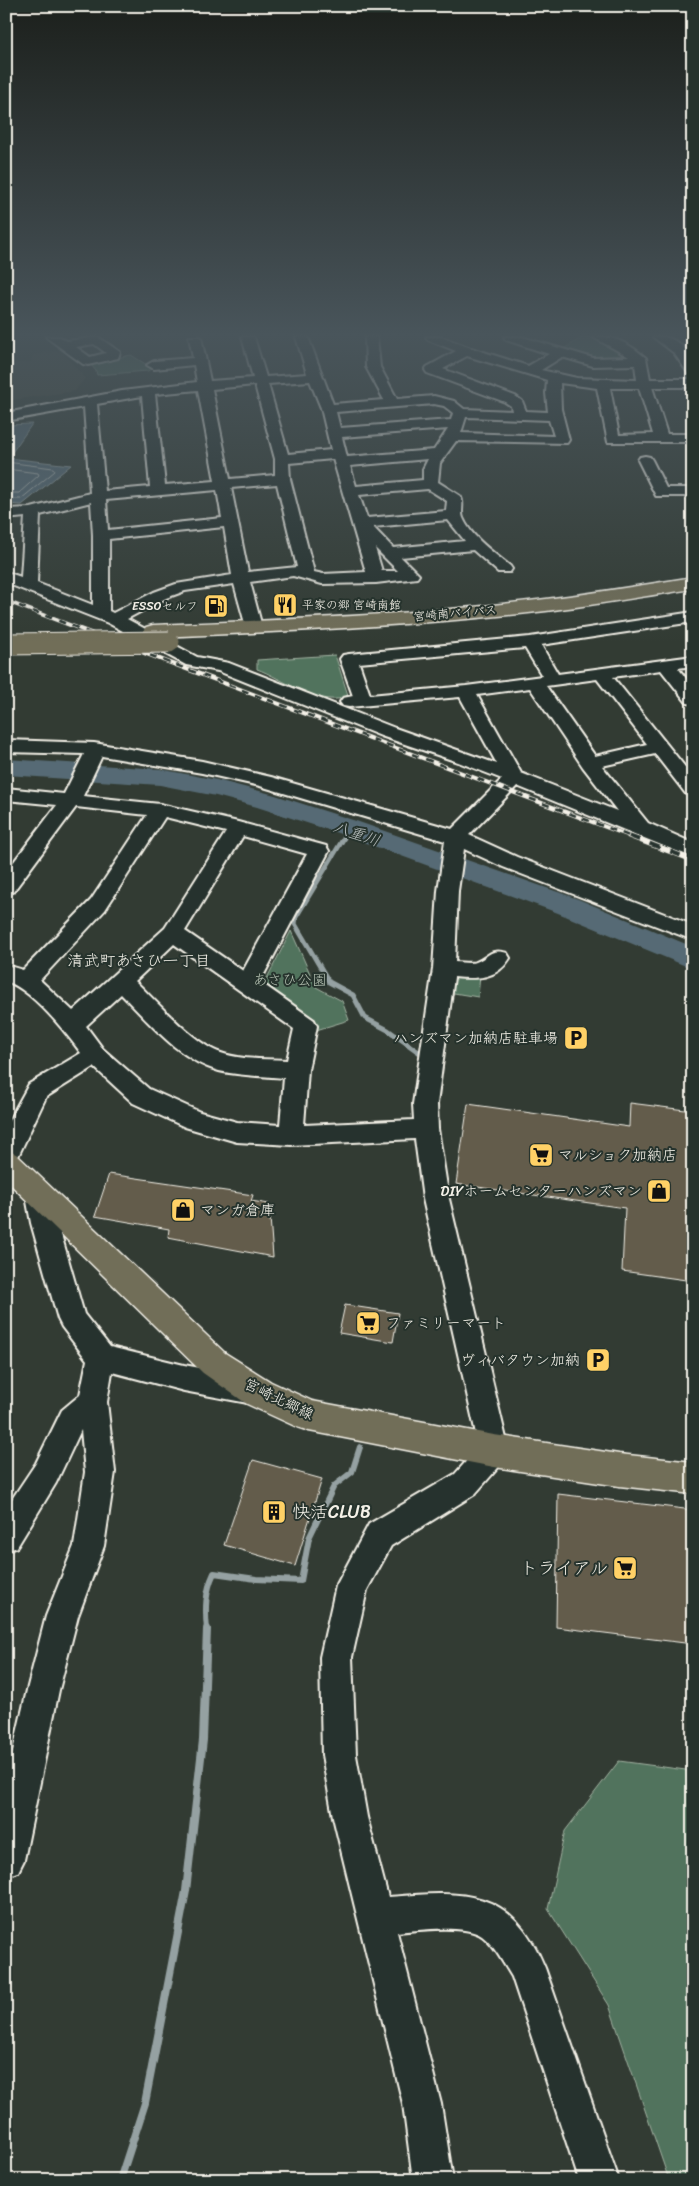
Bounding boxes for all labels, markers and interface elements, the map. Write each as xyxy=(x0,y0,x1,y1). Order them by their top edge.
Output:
restaurant icon: 平家の郷 宮崎南館 xyxy=(272,592,298,618)
fuel station icon: ESSOセルフ xyxy=(203,593,229,619)
place label: 平家の郷 宮崎南館 xyxy=(302,594,401,616)
place label: ESSOセルフ xyxy=(132,595,198,617)
street label: 宮崎南バイパス xyxy=(412,598,498,628)
water label: 八重川 xyxy=(329,812,384,855)
district label: 清武町あさひ一丁目 xyxy=(67,946,211,975)
park label: あさひ公園 xyxy=(253,967,327,993)
place label: ハンズマン加納店駐車場 xyxy=(393,1025,558,1051)
parking icon: ハンズマン加納店駐車場 xyxy=(563,1025,589,1051)
supermarket icon: マルショク加納店 xyxy=(528,1142,554,1168)
place label: マルショク加納店 xyxy=(558,1142,677,1168)
place label: DIYホームセンターハンズマン xyxy=(440,1178,642,1204)
shop icon: DIYホームセンターハンズマン xyxy=(646,1178,672,1204)
shop icon: マンガ倉庫 xyxy=(170,1197,196,1223)
place label: マンガ倉庫 xyxy=(200,1197,275,1223)
supermarket icon: ファミリーマート xyxy=(355,1310,381,1336)
place label: ファミリーマート xyxy=(386,1310,506,1336)
place label: ヴィバタウン加納 xyxy=(460,1347,580,1373)
parking icon: ヴィバタウン加納 xyxy=(585,1347,611,1373)
street label: 宮崎北郷線 xyxy=(240,1371,318,1427)
place label: 快活CLUB xyxy=(292,1496,371,1528)
building icon: 快活CLUB xyxy=(261,1499,287,1525)
place label: トライアル xyxy=(520,1552,608,1584)
supermarket icon: トライアル xyxy=(612,1555,638,1581)

